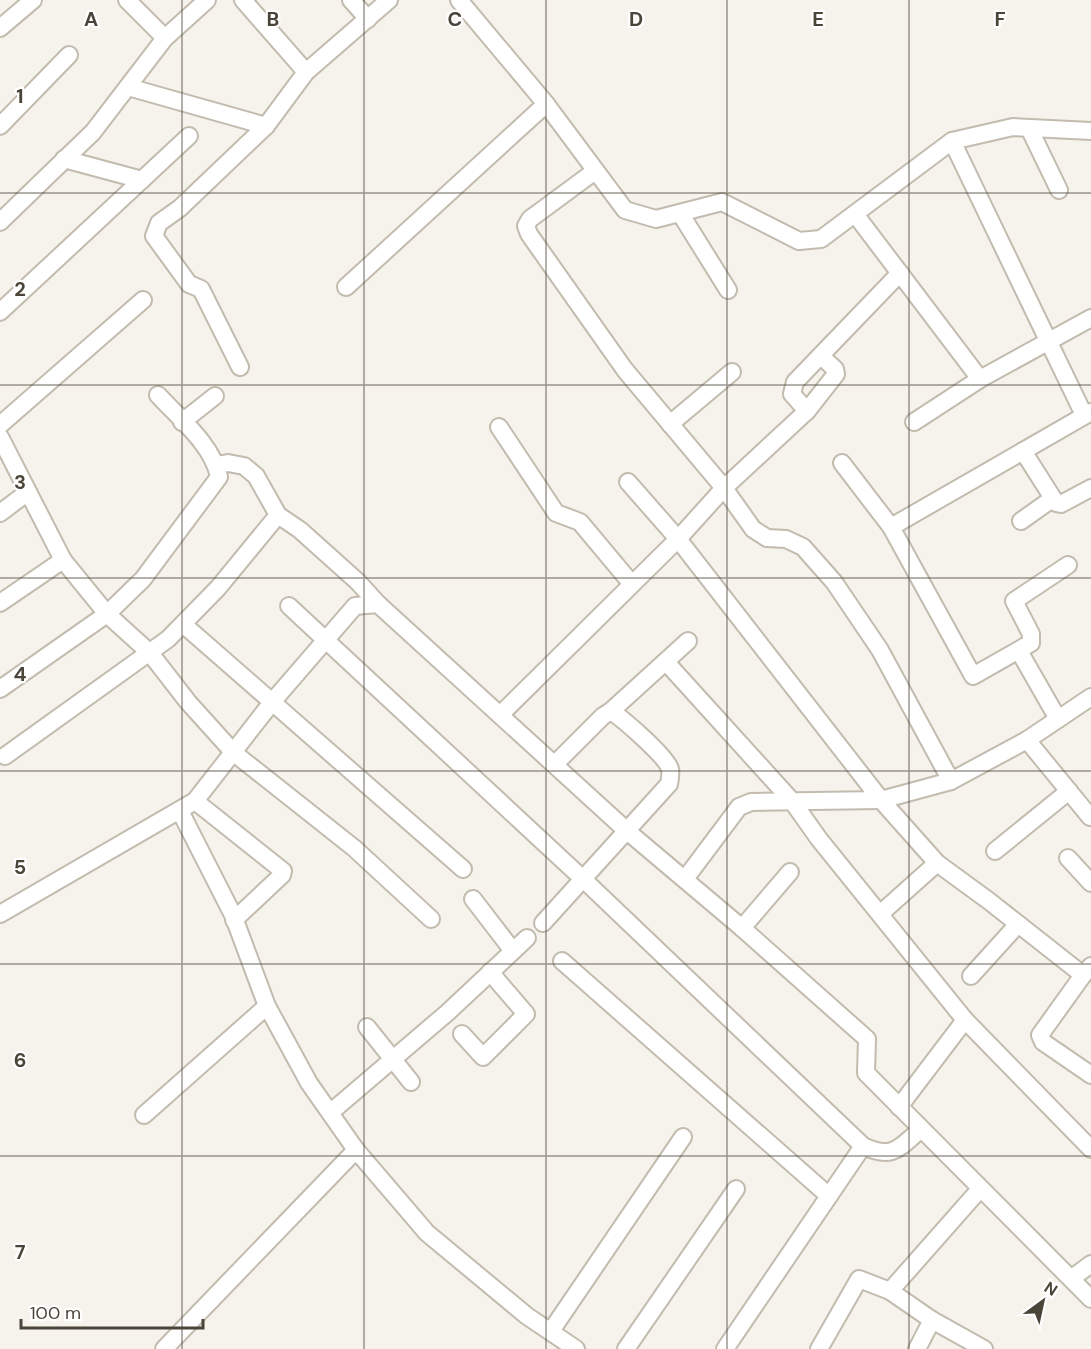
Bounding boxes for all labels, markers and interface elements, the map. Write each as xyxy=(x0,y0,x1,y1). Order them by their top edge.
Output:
text: A xyxy=(84,6,98,32)
text: B xyxy=(267,6,279,32)
text: C xyxy=(448,6,462,32)
text: D xyxy=(629,6,643,32)
text: E xyxy=(812,6,824,32)
text: F xyxy=(994,6,1006,32)
text: 1 xyxy=(16,83,24,109)
text: 2 xyxy=(14,276,26,302)
text: 3 xyxy=(14,469,26,495)
text: 4 xyxy=(14,661,27,687)
text: 5 xyxy=(14,854,26,880)
text: 6 xyxy=(14,1047,26,1073)
text: 7 xyxy=(15,1239,26,1265)
north arrow xyxy=(1013,1271,1073,1331)
text: N xyxy=(1040,1277,1062,1301)
scale bar xyxy=(21,1292,202,1330)
text: 100 m xyxy=(30,1301,81,1325)

